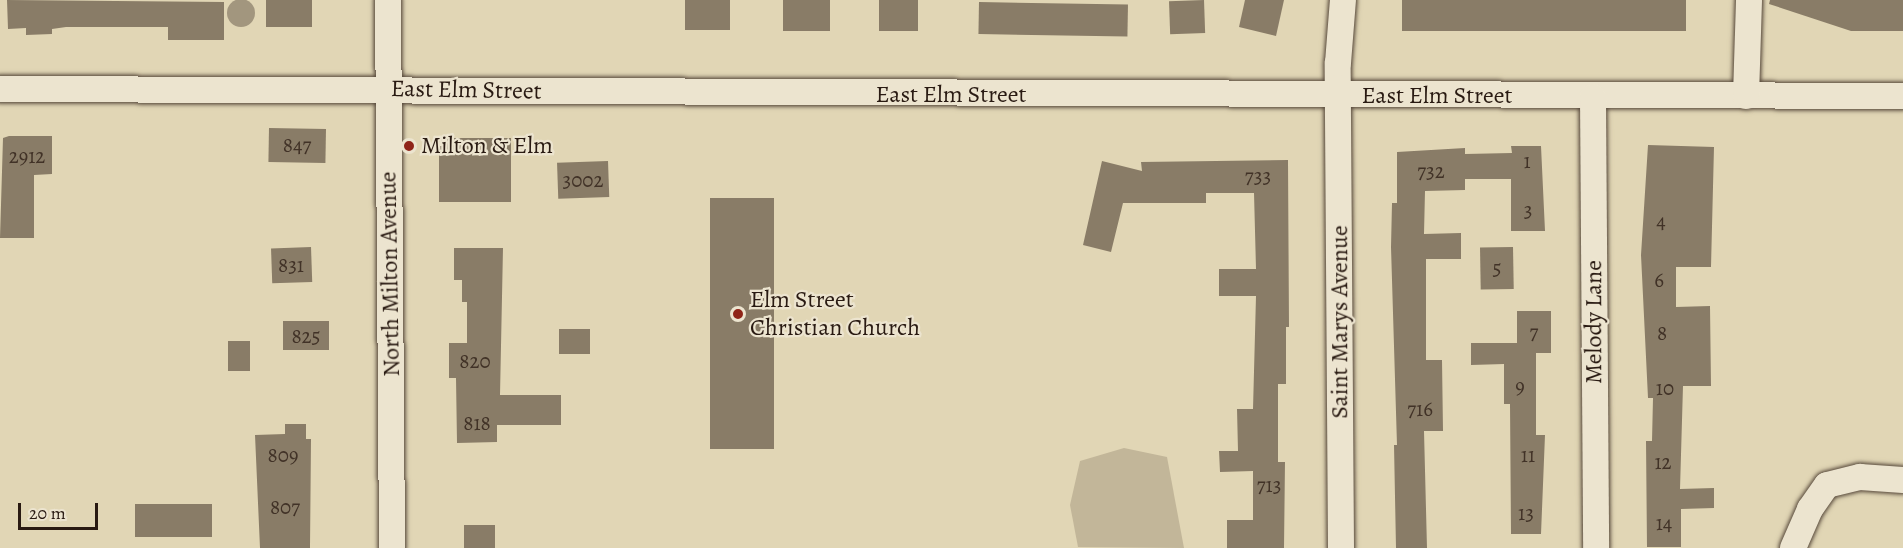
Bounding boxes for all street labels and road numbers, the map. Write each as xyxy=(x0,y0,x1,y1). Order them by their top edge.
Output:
street label: East Elm Street xyxy=(390,74,542,106)
street label: East Elm Street xyxy=(876,81,1026,109)
street label: East Elm Street xyxy=(1362,82,1512,110)
street label: North Milton Avenue xyxy=(374,171,406,377)
street label: Saint Marys Avenue xyxy=(1326,225,1354,419)
street label: Melody Lane xyxy=(1580,260,1608,384)

